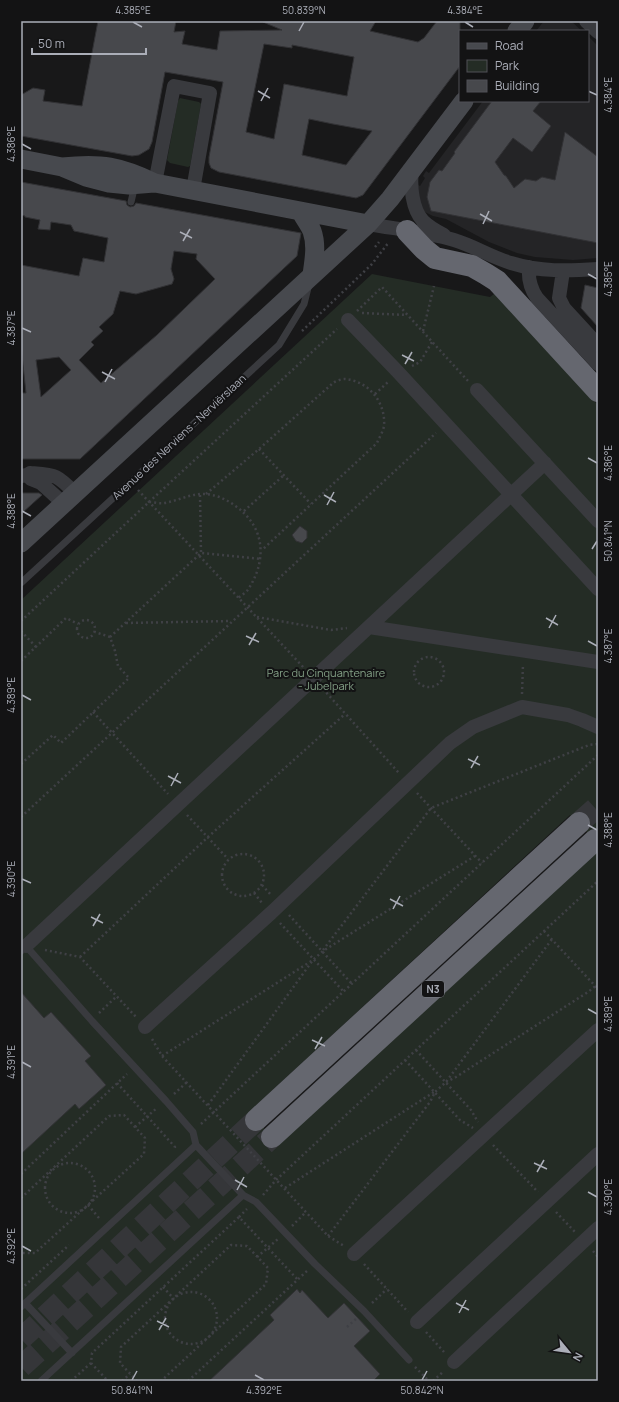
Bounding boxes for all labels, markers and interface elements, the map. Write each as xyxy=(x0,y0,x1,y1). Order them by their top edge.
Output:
text: 4.385°E xyxy=(115,3,151,17)
text: 50.839°N xyxy=(282,3,326,17)
text: 4.384°E xyxy=(447,3,483,17)
scale bar xyxy=(32,30,146,56)
legend xyxy=(459,30,589,102)
text: 50 m xyxy=(38,35,65,52)
text: Road xyxy=(495,37,523,54)
text: Park xyxy=(495,57,520,74)
text: Building xyxy=(495,77,539,94)
text: 4.384°E xyxy=(601,77,615,113)
text: 4.386°E xyxy=(4,126,18,162)
text: 4.385°E xyxy=(601,261,615,297)
text: 4.387°E xyxy=(4,310,18,345)
street label: Avenue des Nerviens - Nerviërslaan xyxy=(109,371,249,503)
text: 4.386°E xyxy=(601,445,615,481)
text: 4.388°E xyxy=(4,493,18,529)
text: 50.841°N xyxy=(601,520,615,562)
text: 4.387°E xyxy=(601,628,615,663)
park label: Parc du Cinquantenaire - Jubelpark xyxy=(267,665,386,693)
text: 4.389°E xyxy=(4,677,18,713)
text: 4.388°E xyxy=(601,812,615,848)
text: 4.390°E xyxy=(4,861,18,897)
road number: N3 xyxy=(422,981,444,997)
text: 4.389°E xyxy=(601,996,615,1032)
text: 4.391°E xyxy=(4,1045,18,1079)
text: 4.390°E xyxy=(601,1179,615,1215)
text: 4.392°E xyxy=(4,1228,18,1264)
north arrow xyxy=(549,1332,589,1372)
text: N xyxy=(570,1350,587,1364)
text: 50.841°N xyxy=(111,1383,153,1397)
text: 4.392°E xyxy=(246,1383,282,1397)
text: 50.842°N xyxy=(400,1383,444,1397)

